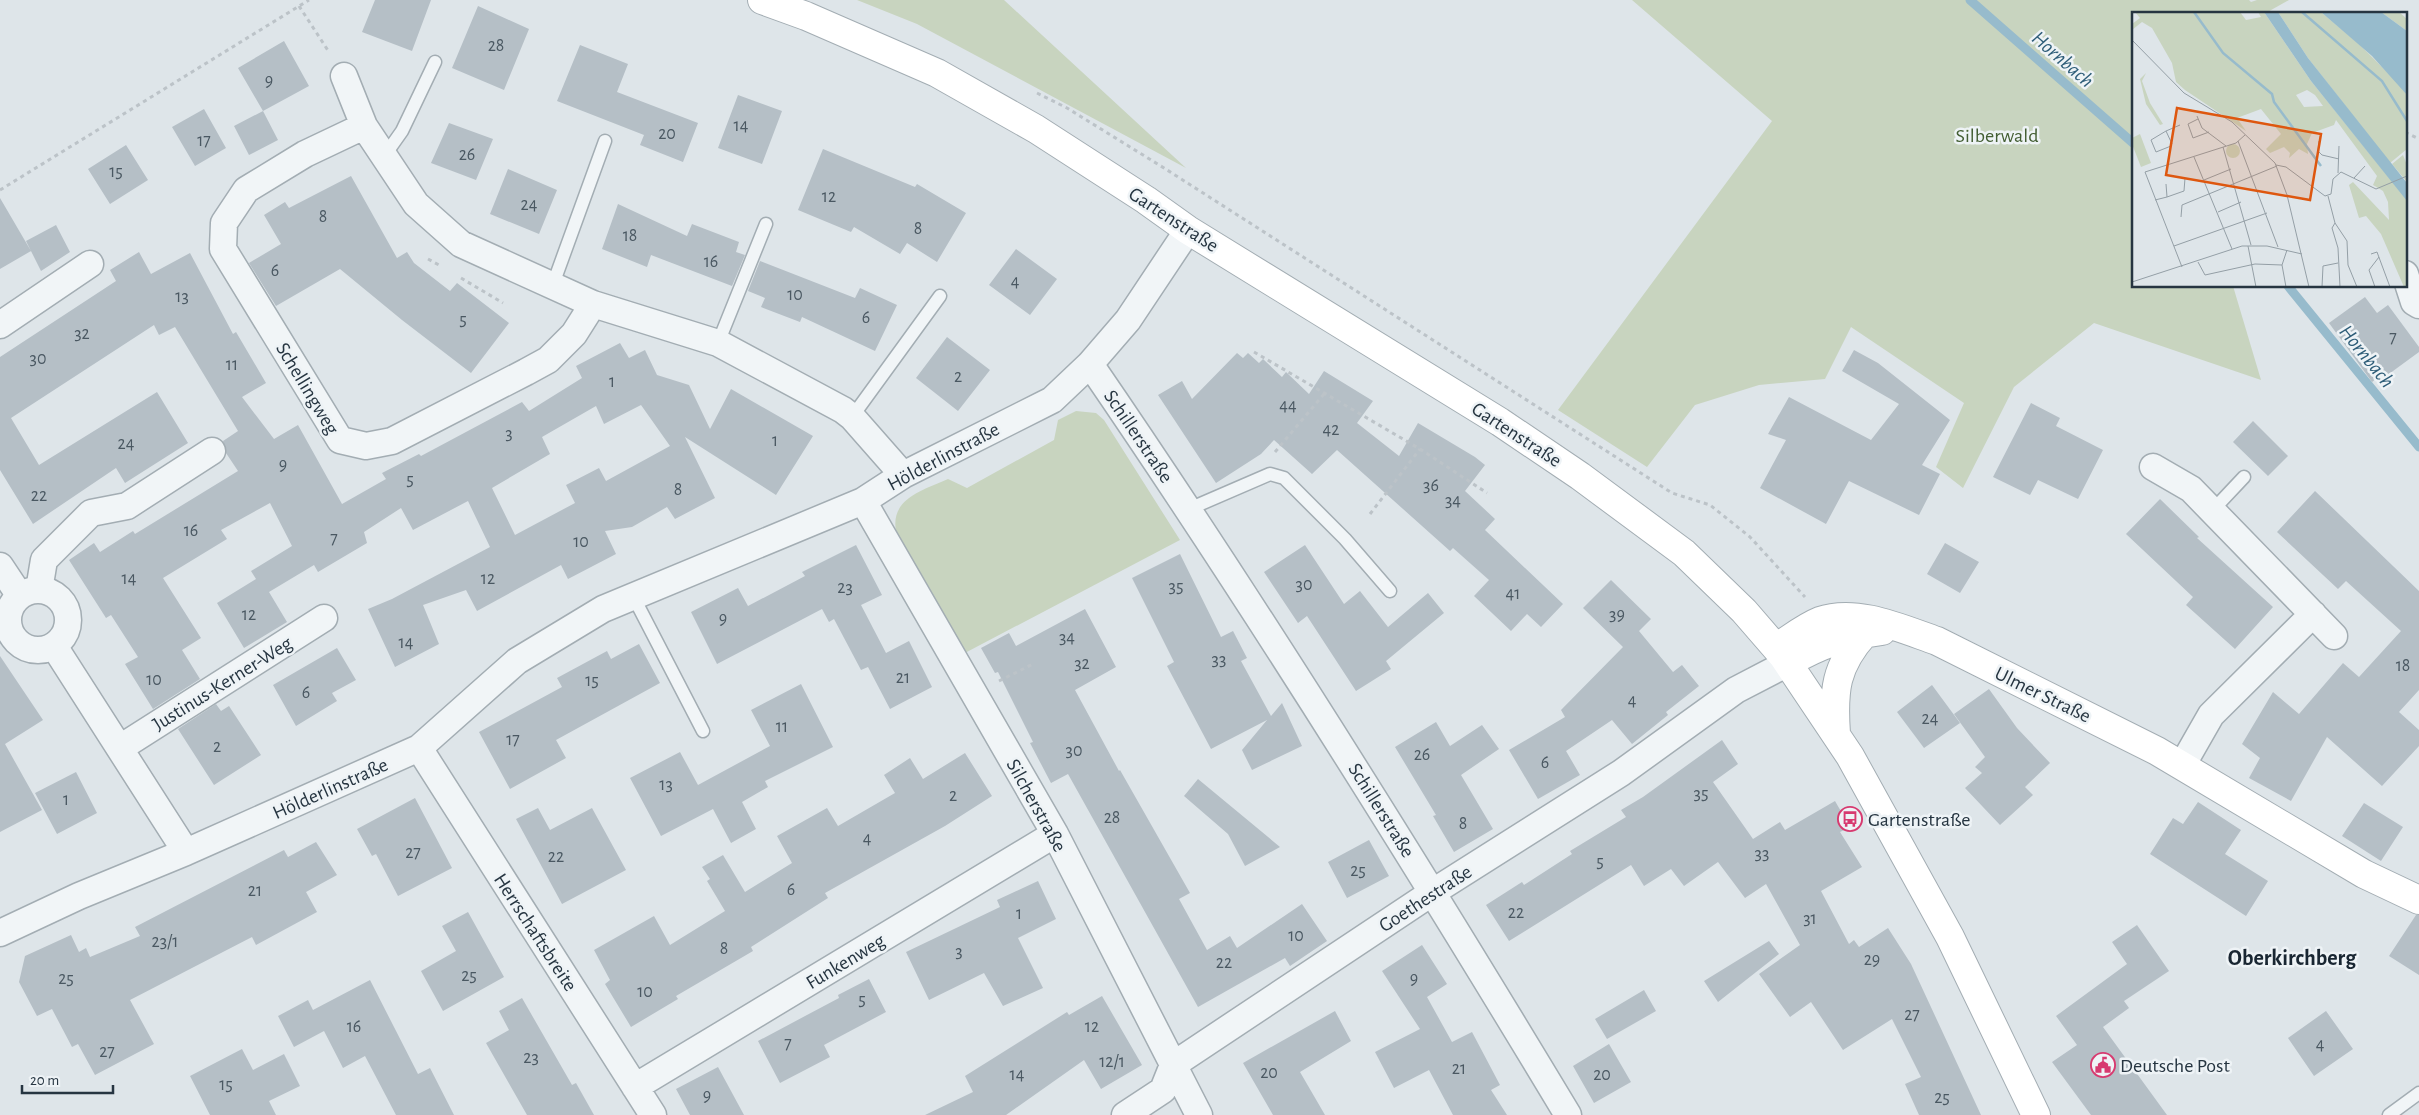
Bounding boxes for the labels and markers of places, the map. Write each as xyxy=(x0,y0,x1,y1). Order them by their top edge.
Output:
bus stop icon: Gartenstraße xyxy=(1837,806,1863,832)
place label: Gartenstraße xyxy=(1868,810,1971,830)
public building icon: Deutsche Post xyxy=(2090,1052,2116,1078)
place label: Deutsche Post xyxy=(2120,1056,2231,1076)

